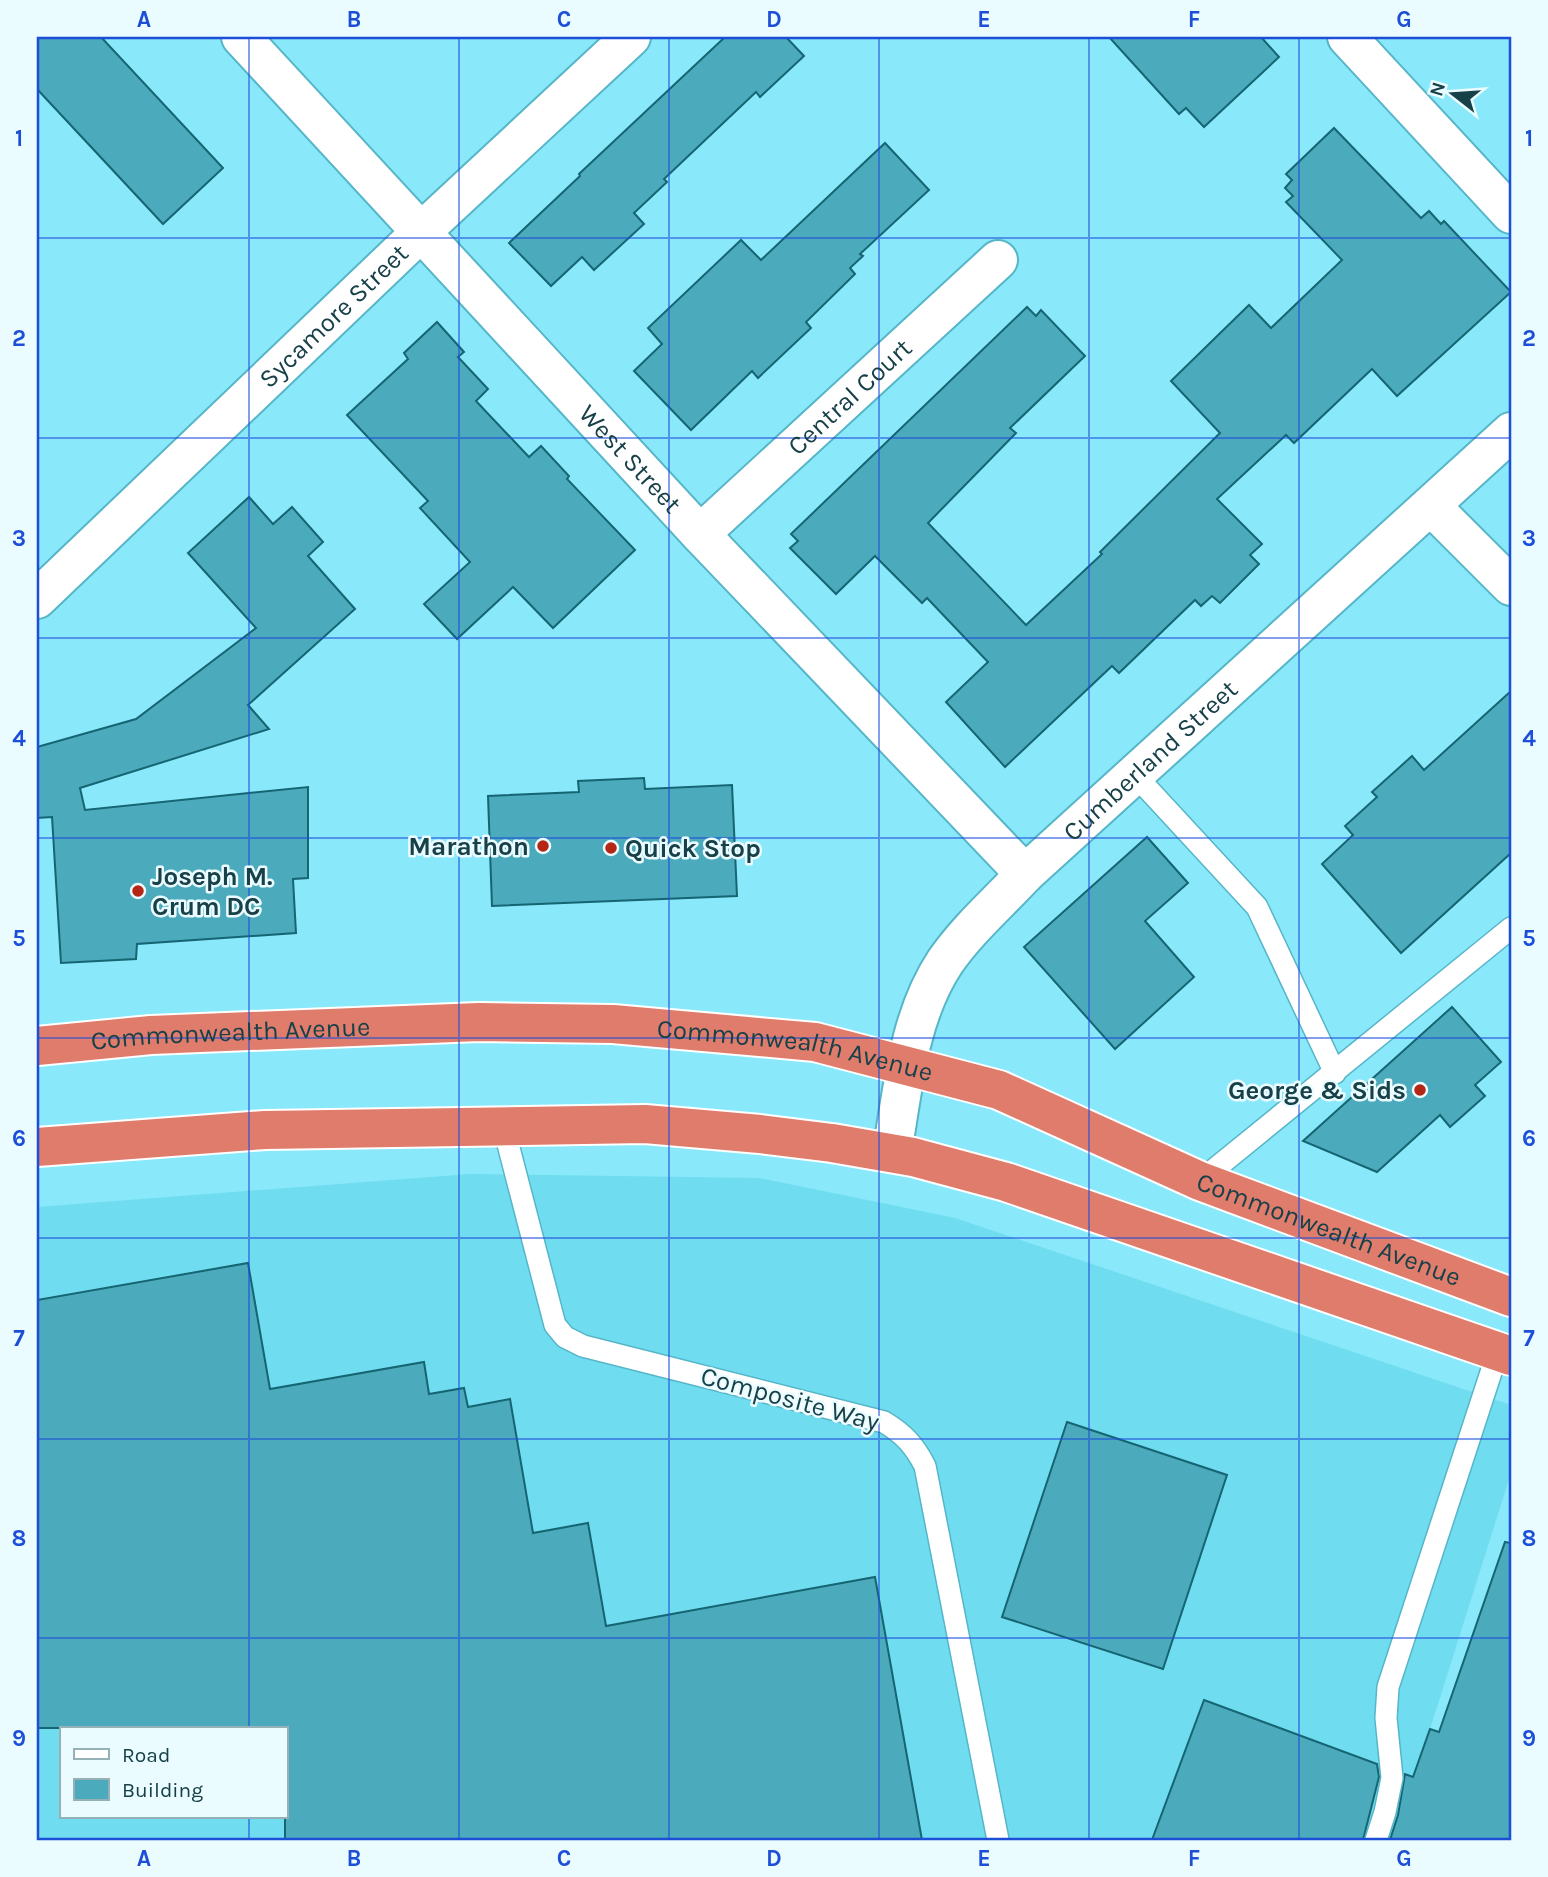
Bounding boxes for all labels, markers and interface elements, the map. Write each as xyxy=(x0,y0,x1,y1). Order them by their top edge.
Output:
text: A xyxy=(137,6,151,33)
text: B xyxy=(347,6,361,33)
text: C xyxy=(557,6,571,33)
text: D xyxy=(766,6,782,33)
text: E xyxy=(977,6,991,33)
text: F xyxy=(1188,6,1200,33)
text: G xyxy=(1396,6,1412,33)
north arrow xyxy=(1418,60,1488,130)
text: N xyxy=(1425,80,1450,99)
text: 1 xyxy=(15,125,23,152)
text: 1 xyxy=(1525,125,1533,152)
street label: Sycamore Street xyxy=(252,237,415,394)
text: 2 xyxy=(12,325,26,352)
text: 2 xyxy=(1522,325,1536,352)
street label: Central Court xyxy=(781,332,918,461)
street label: West Street xyxy=(573,398,688,520)
text: 3 xyxy=(12,525,26,552)
text: 3 xyxy=(1522,525,1536,552)
street label: Cumberland Street xyxy=(1057,673,1244,847)
text: 4 xyxy=(12,725,26,752)
text: 4 xyxy=(1522,725,1536,752)
place label: Marathon xyxy=(408,831,529,862)
place label: Quick Stop xyxy=(625,833,761,864)
marker: Marathon xyxy=(535,838,551,854)
marker: Quick Stop xyxy=(603,840,619,856)
place label: Joseph M. Crum DC xyxy=(152,861,273,922)
marker: Joseph M. Crum DC xyxy=(130,883,146,899)
text: 5 xyxy=(12,925,26,952)
text: 5 xyxy=(1522,925,1536,952)
street label: Commonwealth Avenue xyxy=(89,1011,371,1056)
street label: Commonwealth Avenue xyxy=(656,1012,936,1088)
place label: George & Sids xyxy=(1228,1075,1406,1106)
marker: George & Sids xyxy=(1412,1082,1428,1098)
text: 6 xyxy=(12,1125,26,1152)
text: 6 xyxy=(1522,1125,1536,1152)
street label: Commonwealth Avenue xyxy=(1192,1166,1465,1293)
text: 7 xyxy=(13,1325,25,1352)
text: 7 xyxy=(1523,1325,1535,1352)
street label: Composite Way xyxy=(697,1360,883,1438)
text: 8 xyxy=(12,1525,26,1552)
text: 8 xyxy=(1522,1525,1536,1552)
text: 9 xyxy=(12,1725,26,1752)
text: 9 xyxy=(1522,1725,1536,1752)
legend xyxy=(60,1727,287,1818)
text: Road xyxy=(122,1743,170,1767)
text: Building xyxy=(122,1778,203,1802)
text: A xyxy=(137,1845,151,1872)
text: B xyxy=(347,1845,361,1872)
text: C xyxy=(557,1845,571,1872)
text: D xyxy=(766,1845,782,1872)
text: E xyxy=(977,1845,991,1872)
text: F xyxy=(1188,1845,1200,1872)
text: G xyxy=(1396,1845,1412,1872)

